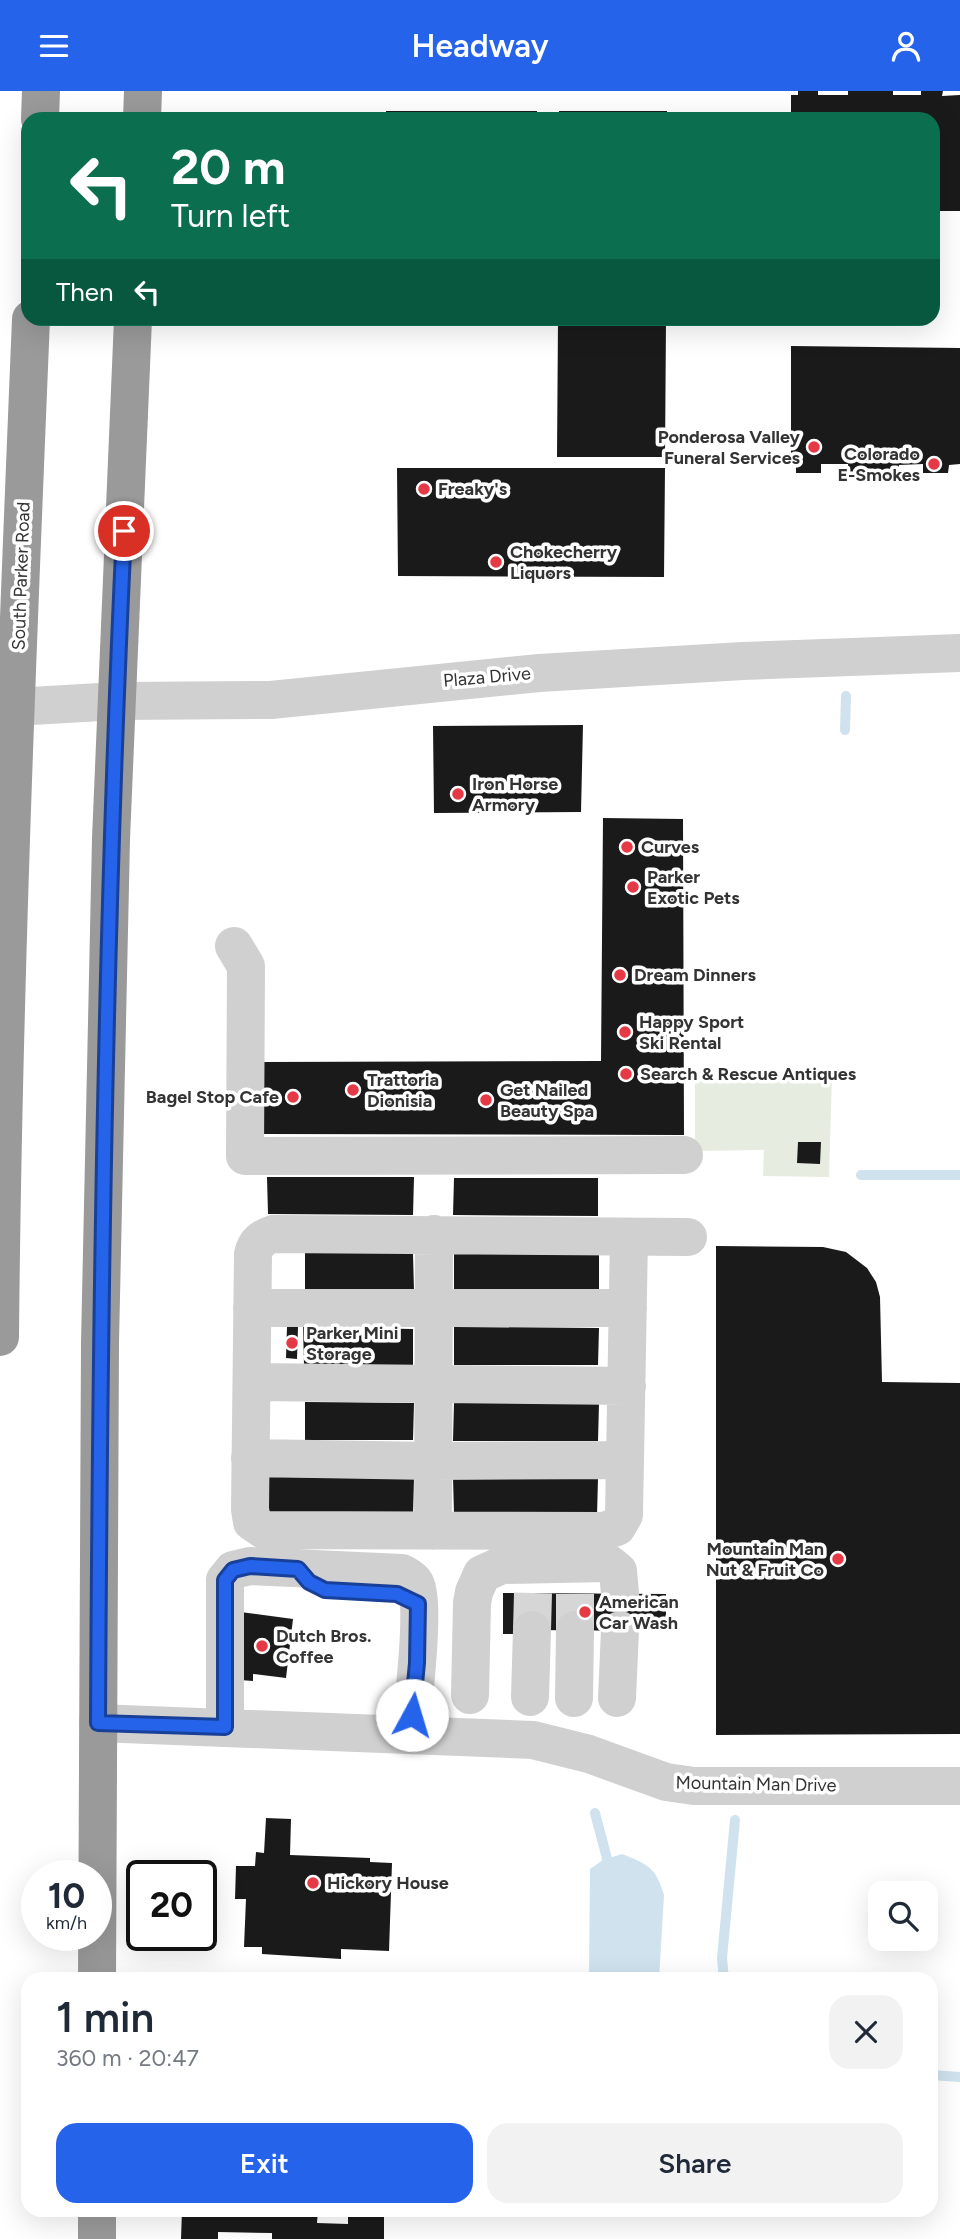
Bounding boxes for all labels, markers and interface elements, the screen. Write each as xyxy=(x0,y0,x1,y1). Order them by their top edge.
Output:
icon: menu xyxy=(35,27,73,65)
text: Headway xyxy=(411,27,549,65)
icon: person xyxy=(887,27,925,65)
text: 20 m xyxy=(171,137,286,196)
icon: left xyxy=(56,140,147,231)
text: Turn left xyxy=(171,197,290,235)
icon: left xyxy=(128,273,166,311)
text: Then xyxy=(56,276,114,308)
place label: Ponderosa Valley Funeral Services xyxy=(658,426,801,469)
marker: Ponderosa Valley Funeral Services xyxy=(806,439,822,455)
place label: Colorado E-Smokes xyxy=(837,443,921,486)
marker: Colorado E-Smokes xyxy=(926,456,942,472)
place label: Freaky's xyxy=(438,478,508,500)
marker: Freaky's xyxy=(416,481,432,497)
street label: South Parker Road xyxy=(7,501,35,651)
pin xyxy=(94,501,154,561)
icon: arrive xyxy=(105,512,143,550)
place label: Chokecherry Liquors xyxy=(510,541,618,584)
marker: Chokecherry Liquors xyxy=(488,554,504,570)
street label: Plaza Drive xyxy=(442,662,532,692)
place label: Iron Horse Armory xyxy=(472,773,558,816)
marker: Iron Horse Armory xyxy=(450,786,466,802)
place label: Curves xyxy=(641,836,700,858)
marker: Curves xyxy=(619,839,635,855)
place label: Parker Exotic Pets xyxy=(647,866,740,909)
marker: Parker Exotic Pets xyxy=(625,879,641,895)
place label: Dream Dinners xyxy=(634,964,757,986)
marker: Dream Dinners xyxy=(612,967,628,983)
place label: Happy Sport Ski Rental xyxy=(639,1011,744,1054)
marker: Happy Sport Ski Rental xyxy=(617,1024,633,1040)
place label: Search & Rescue Antiques xyxy=(640,1063,857,1085)
marker: Search & Rescue Antiques xyxy=(618,1066,634,1082)
place label: Trattoria Dionisia xyxy=(367,1069,439,1112)
place label: Get Nailed Beauty Spa xyxy=(500,1079,594,1122)
marker: Trattoria Dionisia xyxy=(345,1082,361,1098)
place label: Bagel Stop Cafe xyxy=(146,1086,279,1108)
marker: Bagel Stop Cafe xyxy=(285,1089,301,1105)
marker: Get Nailed Beauty Spa xyxy=(478,1092,494,1108)
place label: Parker Mini Storage xyxy=(306,1322,398,1365)
marker: Parker Mini Storage xyxy=(284,1335,300,1351)
place label: Mountain Man Nut & Fruit Co xyxy=(706,1538,824,1581)
marker: Mountain Man Nut & Fruit Co xyxy=(830,1551,846,1567)
place label: American Car Wash xyxy=(599,1591,679,1634)
marker: American Car Wash xyxy=(577,1604,593,1620)
place label: Dutch Bros. Coffee xyxy=(276,1625,371,1668)
marker: Dutch Bros. Coffee xyxy=(254,1638,270,1654)
position arrow xyxy=(375,1678,449,1752)
street label: Mountain Man Drive xyxy=(675,1772,837,1796)
speed limit sign: 20 xyxy=(126,1860,217,1951)
place label: Hickory House xyxy=(327,1872,449,1894)
text: 10 xyxy=(48,1875,85,1917)
marker: Hickory House xyxy=(305,1875,321,1891)
map controls xyxy=(868,1881,938,1951)
button: search xyxy=(868,1881,938,1951)
text: km/h xyxy=(46,1912,87,1934)
text: 1 min xyxy=(56,1992,154,2043)
button: close xyxy=(829,1995,903,2069)
text: 360 m · 20:47 xyxy=(56,2044,199,2072)
button: Exit xyxy=(56,2123,473,2203)
button: Share xyxy=(487,2123,903,2203)

